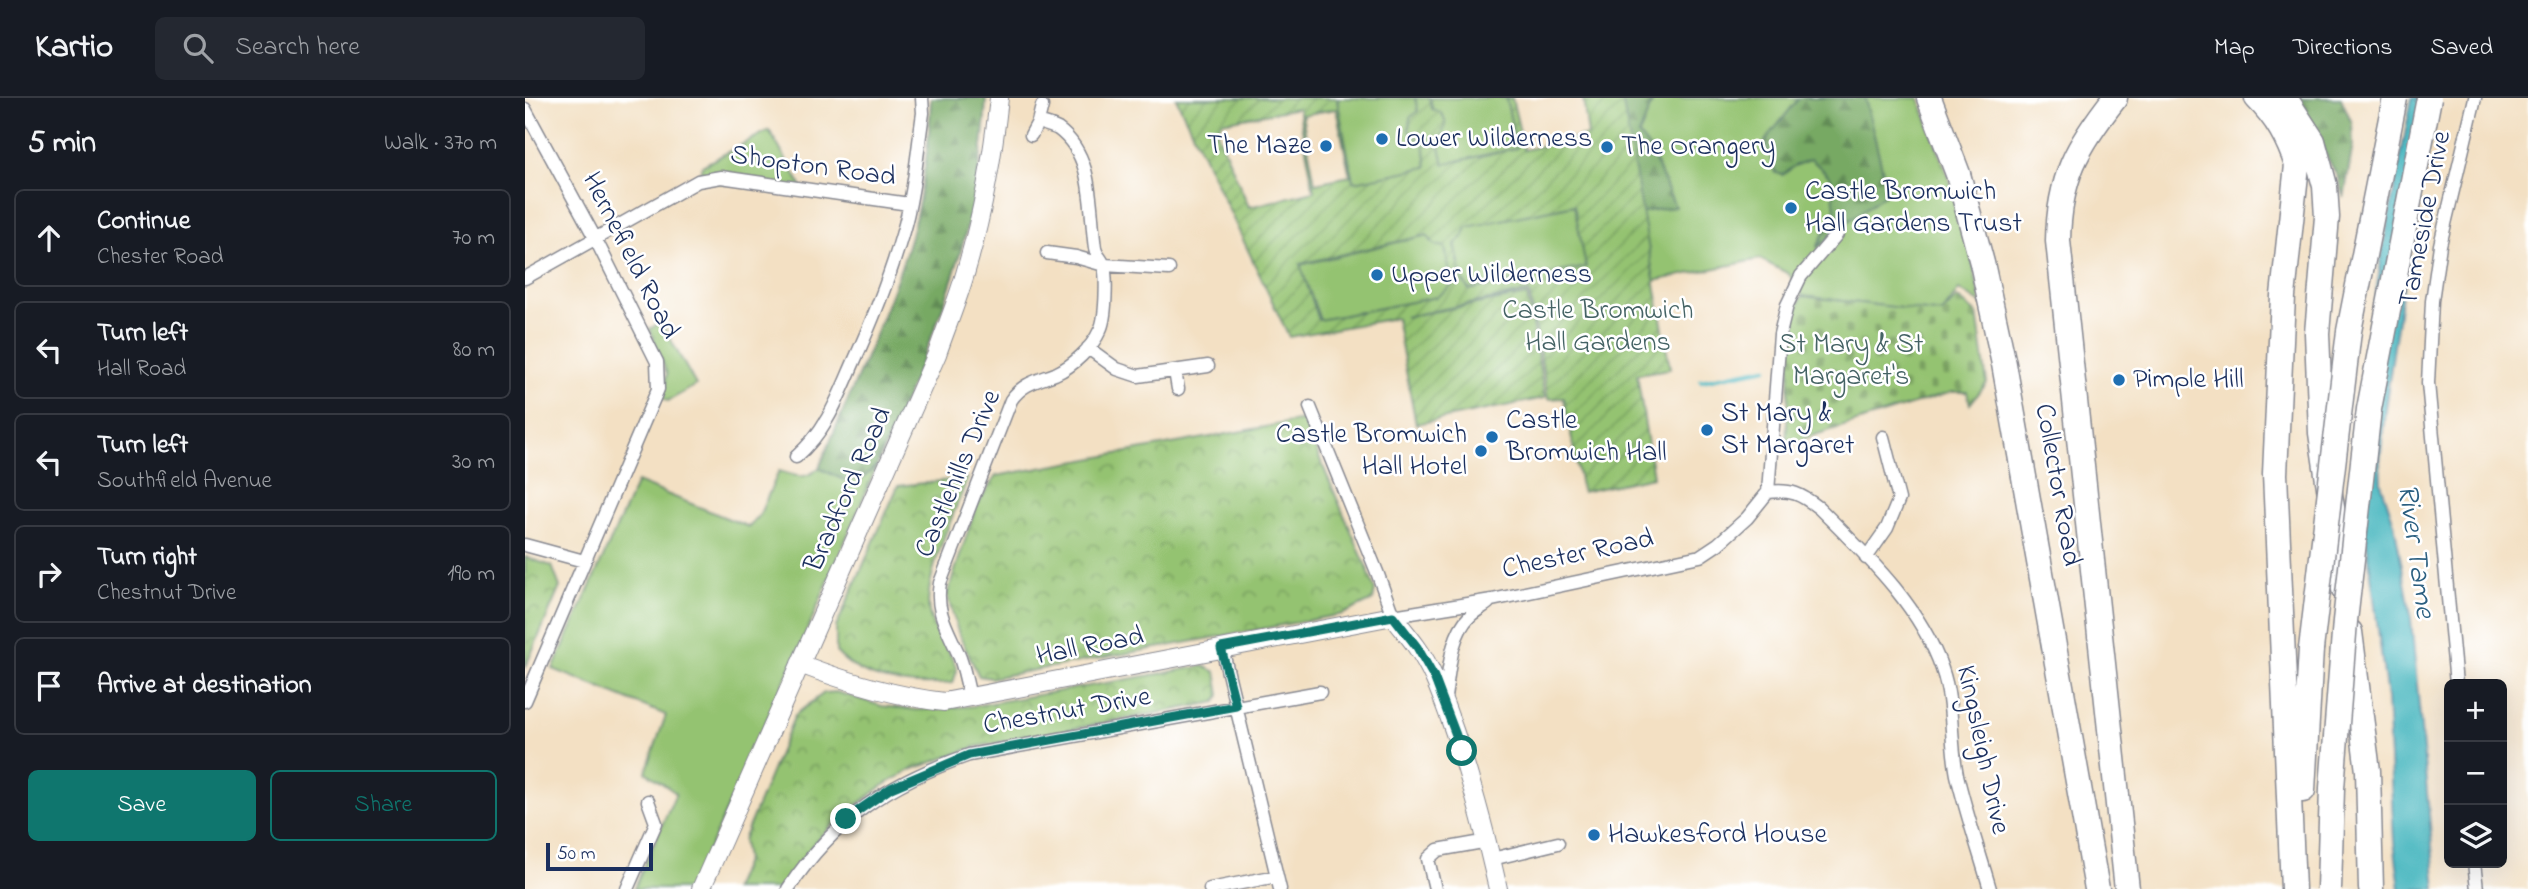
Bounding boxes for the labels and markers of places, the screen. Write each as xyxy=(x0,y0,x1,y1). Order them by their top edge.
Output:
place label: Lower Wilderness xyxy=(1396,119,1592,160)
place label: The Maze xyxy=(1207,126,1312,167)
place label: The Orangery xyxy=(1621,127,1775,168)
marker: Lower Wilderness xyxy=(1374,131,1390,147)
marker: The Maze xyxy=(1318,138,1334,154)
marker: The Orangery xyxy=(1599,139,1615,155)
place label: Castle Bromwich Hall Gardens Trust xyxy=(1805,172,2022,245)
marker: Castle Bromwich Hall Gardens Trust xyxy=(1783,200,1799,216)
place label: Upper Wilderness xyxy=(1391,255,1592,296)
marker: Upper Wilderness xyxy=(1369,267,1385,283)
place label: Pimple Hill xyxy=(2133,360,2244,401)
marker: Pimple Hill xyxy=(2111,372,2127,388)
place label: St Mary & St Margaret xyxy=(1721,394,1855,467)
place label: Castle Bromwich Hall xyxy=(1505,401,1667,474)
place label: Castle Bromwich Hall Hotel xyxy=(1276,415,1467,488)
marker: St Mary & St Margaret xyxy=(1699,422,1715,438)
marker: Castle Bromwich Hall xyxy=(1484,429,1500,445)
marker: Castle Bromwich Hall Hotel xyxy=(1473,443,1489,459)
place label: Hawkesford House xyxy=(1608,815,1828,856)
marker: Hawkesford House xyxy=(1586,827,1602,843)

